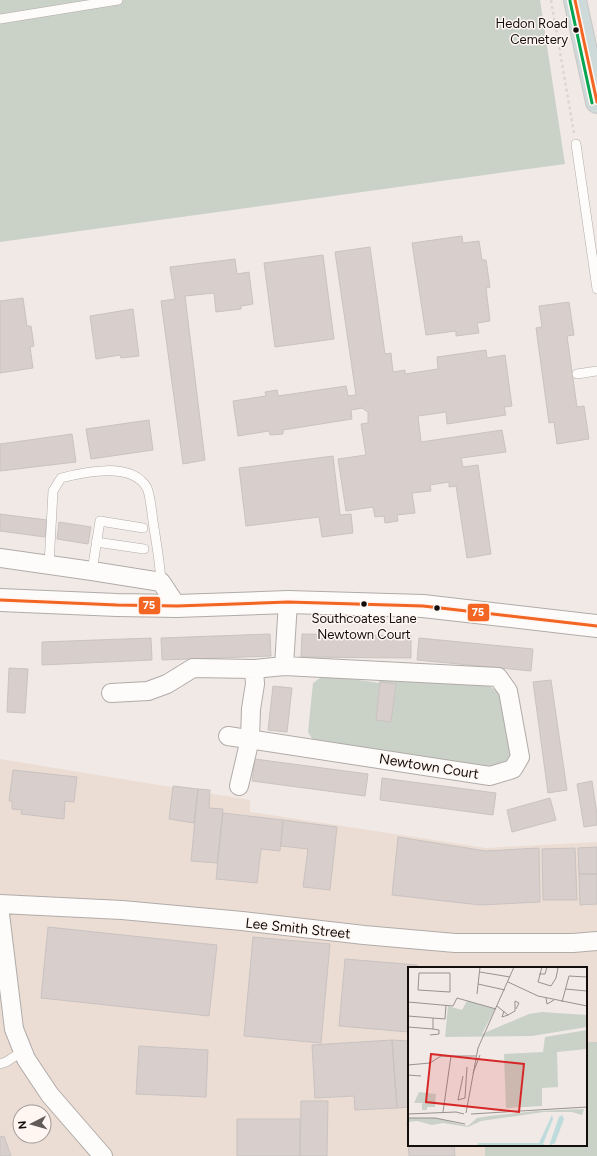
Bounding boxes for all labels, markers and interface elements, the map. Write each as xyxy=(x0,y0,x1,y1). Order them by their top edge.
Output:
place label: Hedon Road Cemetery xyxy=(496,16,568,47)
marker: Hedon Road Cemetery xyxy=(571,25,581,35)
line badge: 75 xyxy=(138,596,161,615)
text: 75 xyxy=(143,599,155,612)
marker: Southcoates Lane Newtown Court xyxy=(359,599,369,609)
unlabelled marker xyxy=(432,603,442,613)
line badge: 75 xyxy=(467,603,490,622)
text: 75 xyxy=(472,606,484,619)
place label: Southcoates Lane Newtown Court xyxy=(311,611,417,642)
street label: Newtown Court xyxy=(378,750,480,783)
street label: Lee Smith Street xyxy=(245,915,351,942)
inset map xyxy=(408,967,587,1146)
north arrow xyxy=(12,1104,52,1144)
text: N xyxy=(16,1120,29,1130)

